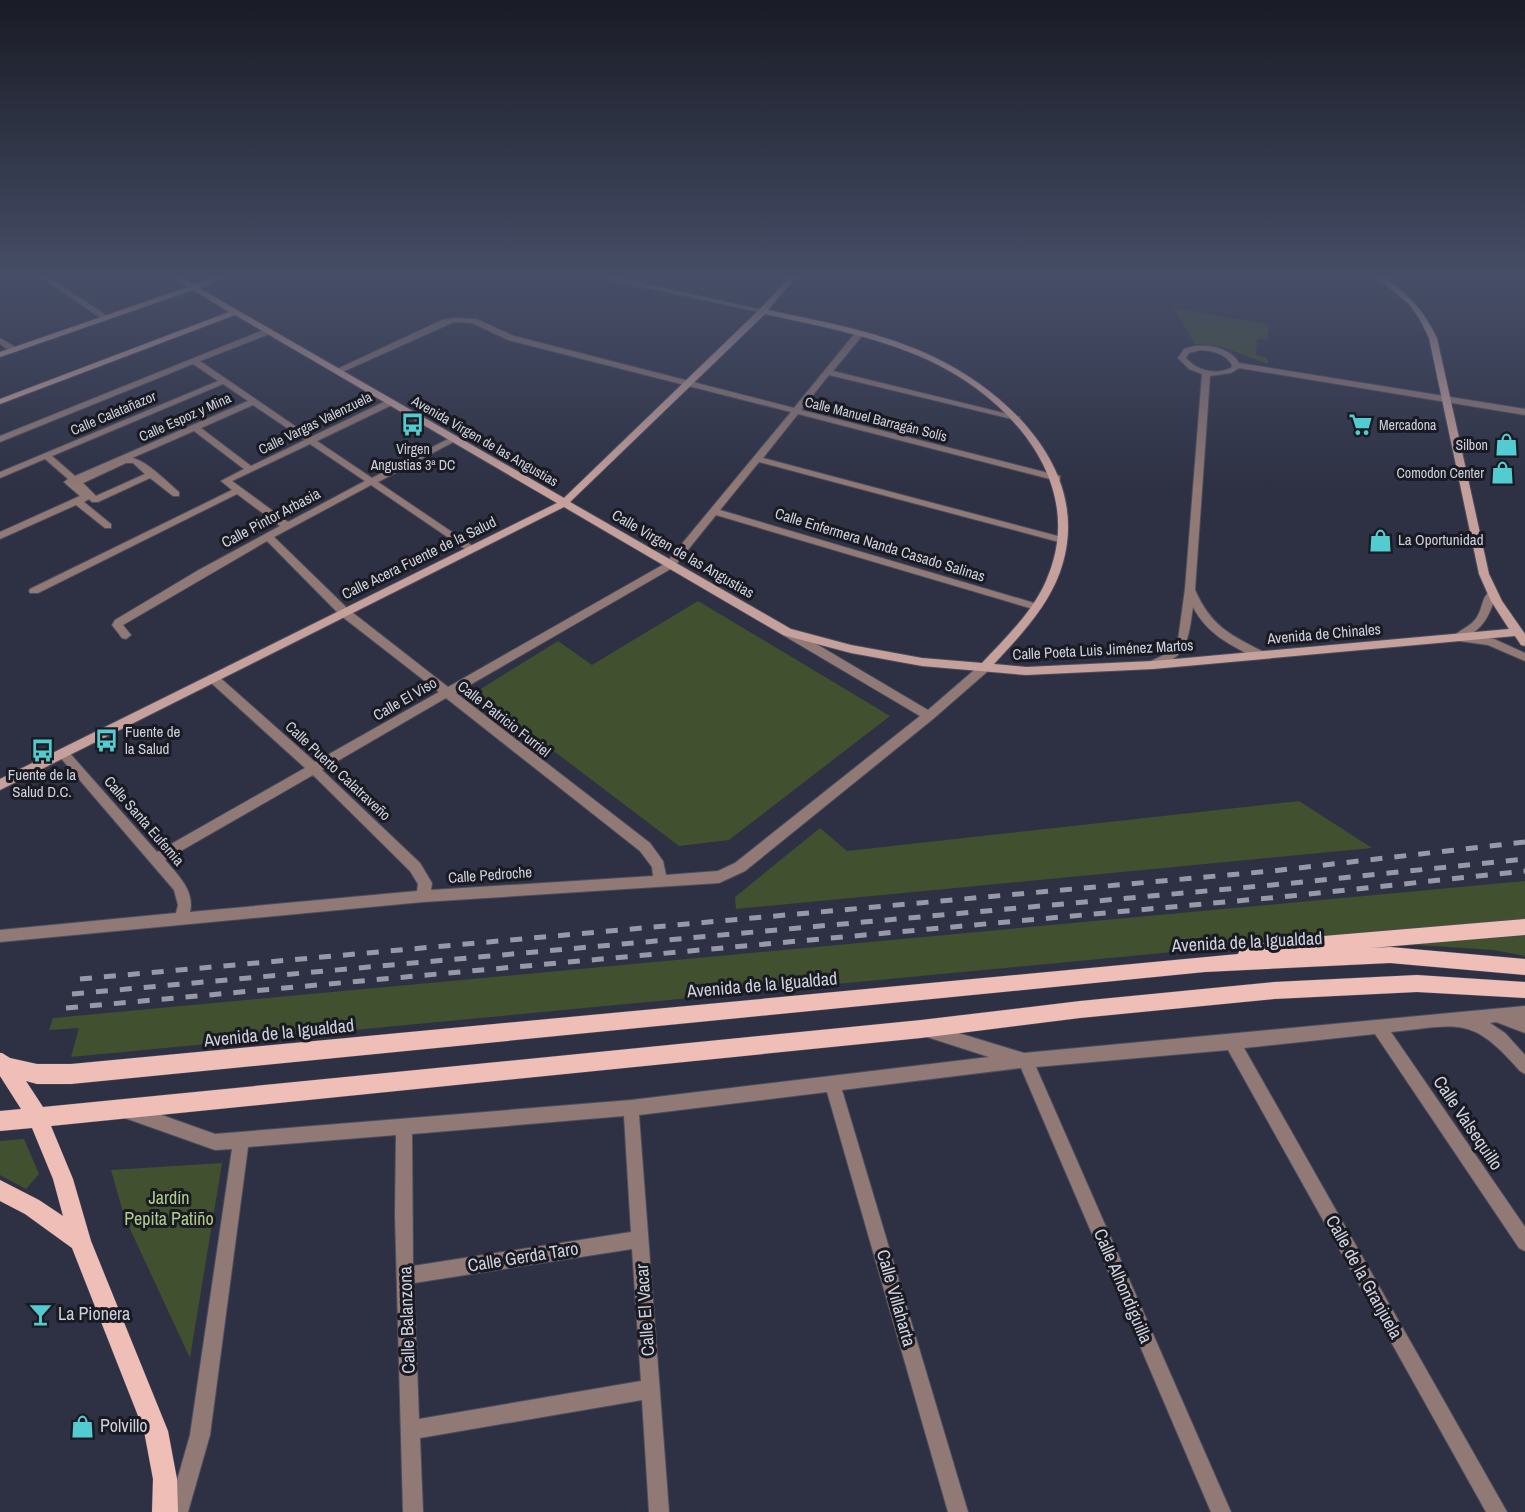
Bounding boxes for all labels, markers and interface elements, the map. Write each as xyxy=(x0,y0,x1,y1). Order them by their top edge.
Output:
street label: Calle Calatañazor xyxy=(67,387,159,439)
street label: Calle Vargas Valenzuela xyxy=(255,387,375,458)
street label: Calle Espoz y Mina xyxy=(136,388,234,445)
street label: Avenida Virgen de las Angustias xyxy=(408,391,562,490)
street label: Calle Manuel Barragán Solís xyxy=(803,393,949,445)
bus stop icon: Virgen Angustias 3ª DC xyxy=(400,412,426,438)
supermarket icon: Mercadona xyxy=(1348,412,1374,438)
place label: Mercadona xyxy=(1379,416,1437,434)
shop icon: Silbon xyxy=(1493,432,1519,458)
place label: Silbon xyxy=(1455,436,1488,454)
place label: Virgen Angustias 3ª DC xyxy=(370,440,455,474)
shop icon: Comodon Center xyxy=(1489,460,1515,486)
place label: Comodon Center xyxy=(1397,464,1484,482)
street label: Calle Pintor Arbasia xyxy=(218,483,324,553)
street label: Calle Enfermera Nanda Casado Salinas xyxy=(772,502,988,587)
street label: Calle Virgen de las Angustias xyxy=(608,504,758,603)
street label: Calle Acera Fuente de la Salud xyxy=(338,511,500,604)
shop icon: La Oportunidad xyxy=(1367,527,1393,553)
place label: La Oportunidad xyxy=(1398,529,1484,550)
street label: Avenida de Chinales xyxy=(1265,618,1382,649)
street label: Calle Poeta Luis Jiménez Martos xyxy=(1012,634,1194,665)
street label: Calle El Viso xyxy=(369,672,441,725)
street label: Calle Patricio Furriel xyxy=(453,676,555,762)
street label: Calle Puerto Calatraveño xyxy=(281,716,396,825)
place label: Fuente de la Salud xyxy=(125,721,181,759)
bus stop icon: Fuente de la Salud xyxy=(94,728,120,754)
bus stop icon: Fuente de la Salud D.C. xyxy=(29,738,55,764)
place label: Fuente de la Salud D.C. xyxy=(8,764,76,802)
street label: Calle Santa Eufemia xyxy=(99,771,189,870)
street label: Calle Pedroche xyxy=(447,861,533,888)
street label: Avenida de la Igualdad xyxy=(1170,925,1323,958)
street label: Avenida de la Igualdad xyxy=(685,965,838,1004)
street label: Avenida de la Igualdad xyxy=(202,1012,355,1053)
street label: Calle Valsequillo xyxy=(1428,1071,1509,1175)
park label: Jardín Pepita Patiño xyxy=(124,1185,214,1231)
street label: Calle de la Granjuela xyxy=(1320,1210,1409,1343)
street label: Calle Alhondiguilla xyxy=(1088,1225,1159,1347)
street label: Calle Gerda Taro xyxy=(466,1235,580,1278)
street label: Calle Villaharta xyxy=(871,1246,922,1349)
street label: Calle El Vacar xyxy=(629,1263,660,1357)
street label: Calle Balanzona xyxy=(392,1266,421,1374)
bar icon: La Pionera xyxy=(27,1301,53,1327)
place label: La Pionera xyxy=(58,1301,130,1326)
shop icon: Polvillo xyxy=(69,1413,95,1439)
place label: Polvillo xyxy=(100,1413,148,1438)

